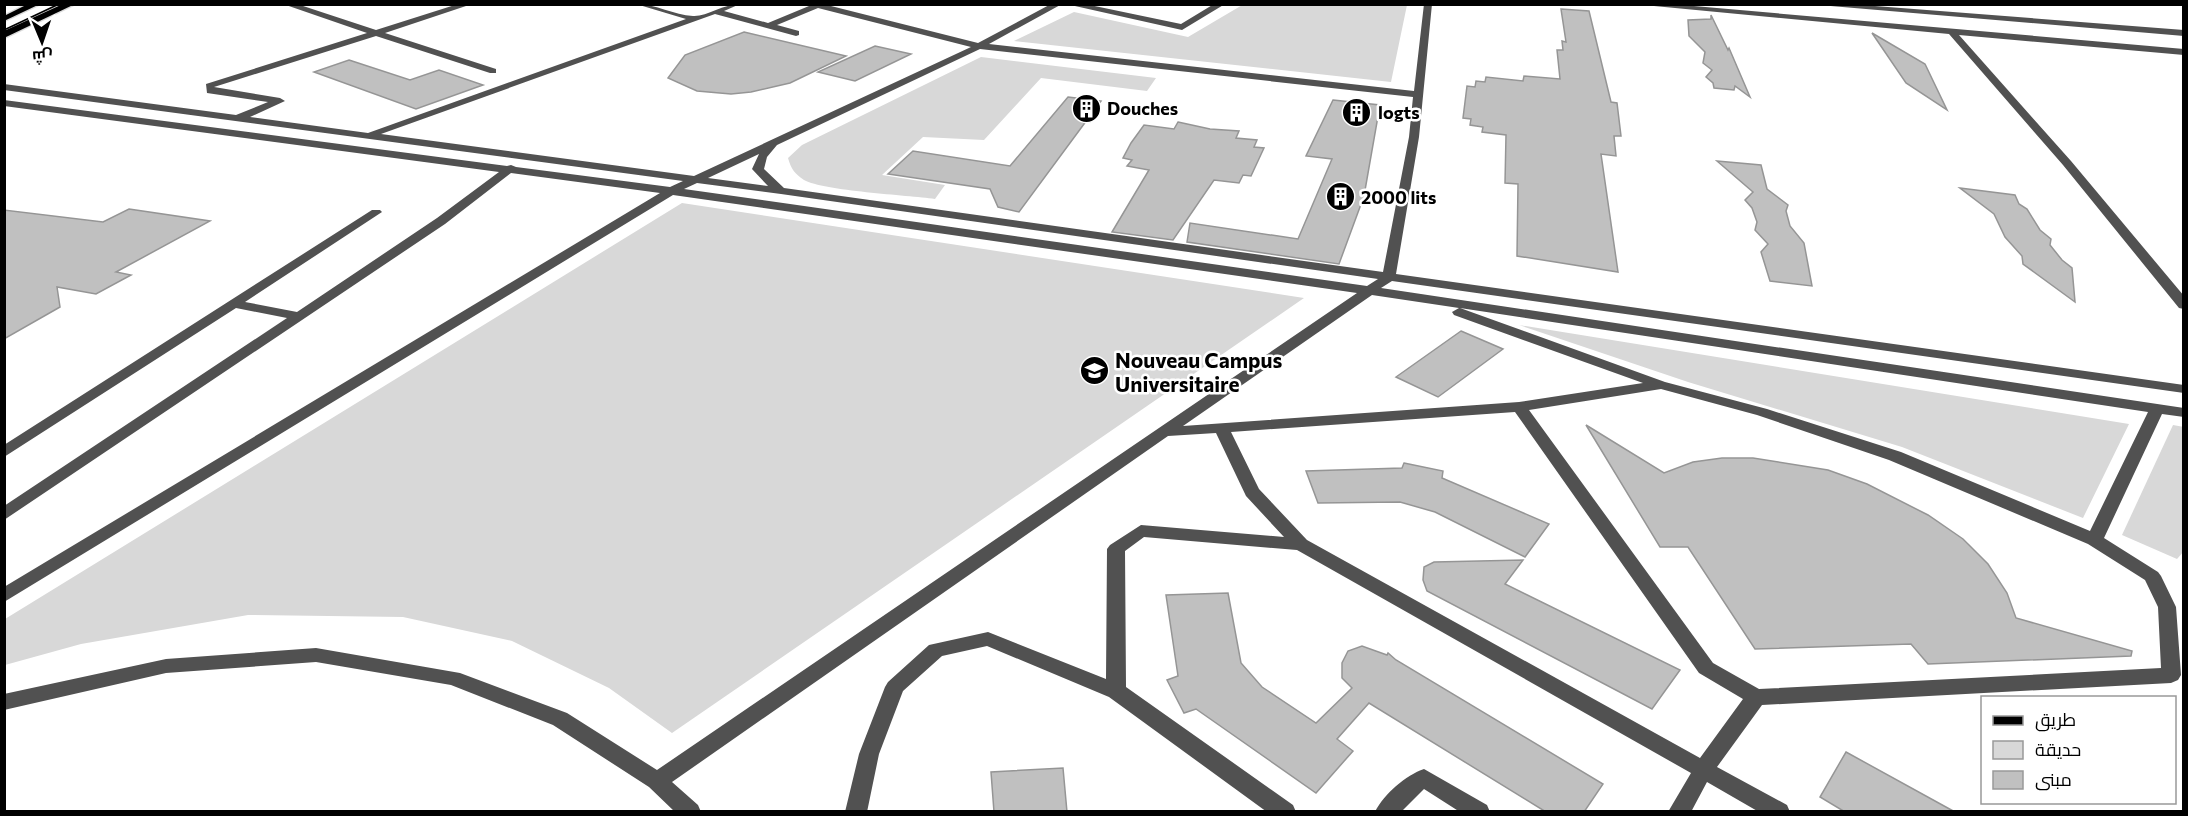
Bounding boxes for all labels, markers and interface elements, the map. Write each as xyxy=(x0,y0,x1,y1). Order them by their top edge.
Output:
north arrow xyxy=(12,12,72,72)
text: ش xyxy=(32,47,53,67)
building icon: Douches xyxy=(1070,92,1102,124)
building icon: logts xyxy=(1341,96,1373,128)
place label: Douches xyxy=(1107,97,1178,119)
place label: logts xyxy=(1378,101,1420,123)
building icon: 2000 lits xyxy=(1324,181,1356,213)
place label: 2000 lits xyxy=(1361,186,1436,208)
place label: Nouveau Campus Universitaire xyxy=(1115,347,1283,396)
school or university icon: Nouveau Campus Universitaire xyxy=(1078,355,1110,387)
legend xyxy=(1981,696,2176,804)
text: طريق xyxy=(2035,708,2076,732)
text: حديقة xyxy=(2035,738,2081,760)
text: مبنى xyxy=(2035,768,2072,791)

